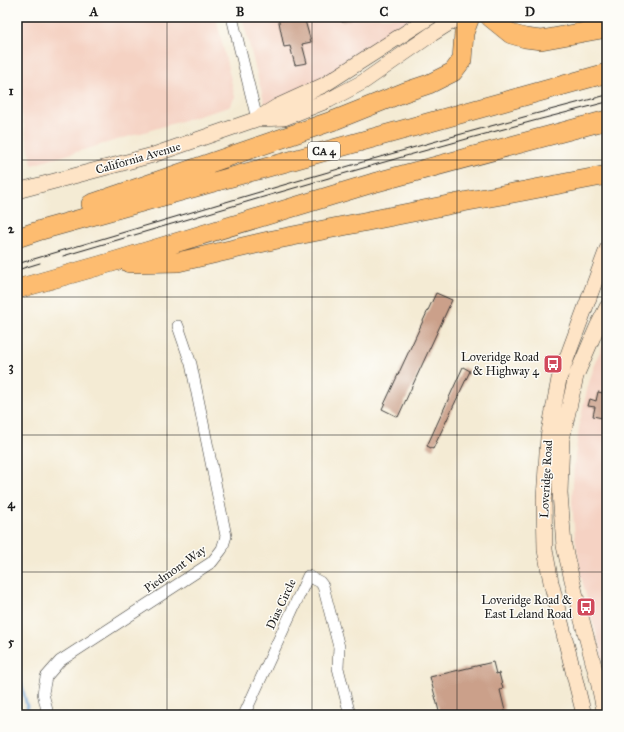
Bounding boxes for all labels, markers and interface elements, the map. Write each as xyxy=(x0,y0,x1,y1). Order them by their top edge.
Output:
text: A xyxy=(89,4,99,20)
text: B xyxy=(236,4,245,20)
text: C xyxy=(380,4,389,20)
text: D xyxy=(525,4,535,20)
text: 1 xyxy=(8,83,14,99)
street label: California Avenue xyxy=(94,139,182,177)
road number: CA 4 xyxy=(308,142,340,160)
text: 2 xyxy=(8,221,15,237)
place label: Loveridge Road & Highway 4 xyxy=(461,350,539,379)
bus stop icon: Loveridge Road & Highway 4 xyxy=(542,353,564,375)
text: 3 xyxy=(8,359,14,375)
street label: Loveridge Road xyxy=(537,440,556,518)
text: 4 xyxy=(7,496,15,512)
street label: Piedmont Way xyxy=(142,542,209,595)
street label: Dias Circle xyxy=(263,577,299,631)
place label: Loveridge Road & East Leland Road xyxy=(481,593,572,621)
bus stop icon: Loveridge Road & East Leland Road xyxy=(575,596,597,618)
text: 5 xyxy=(8,634,15,650)

